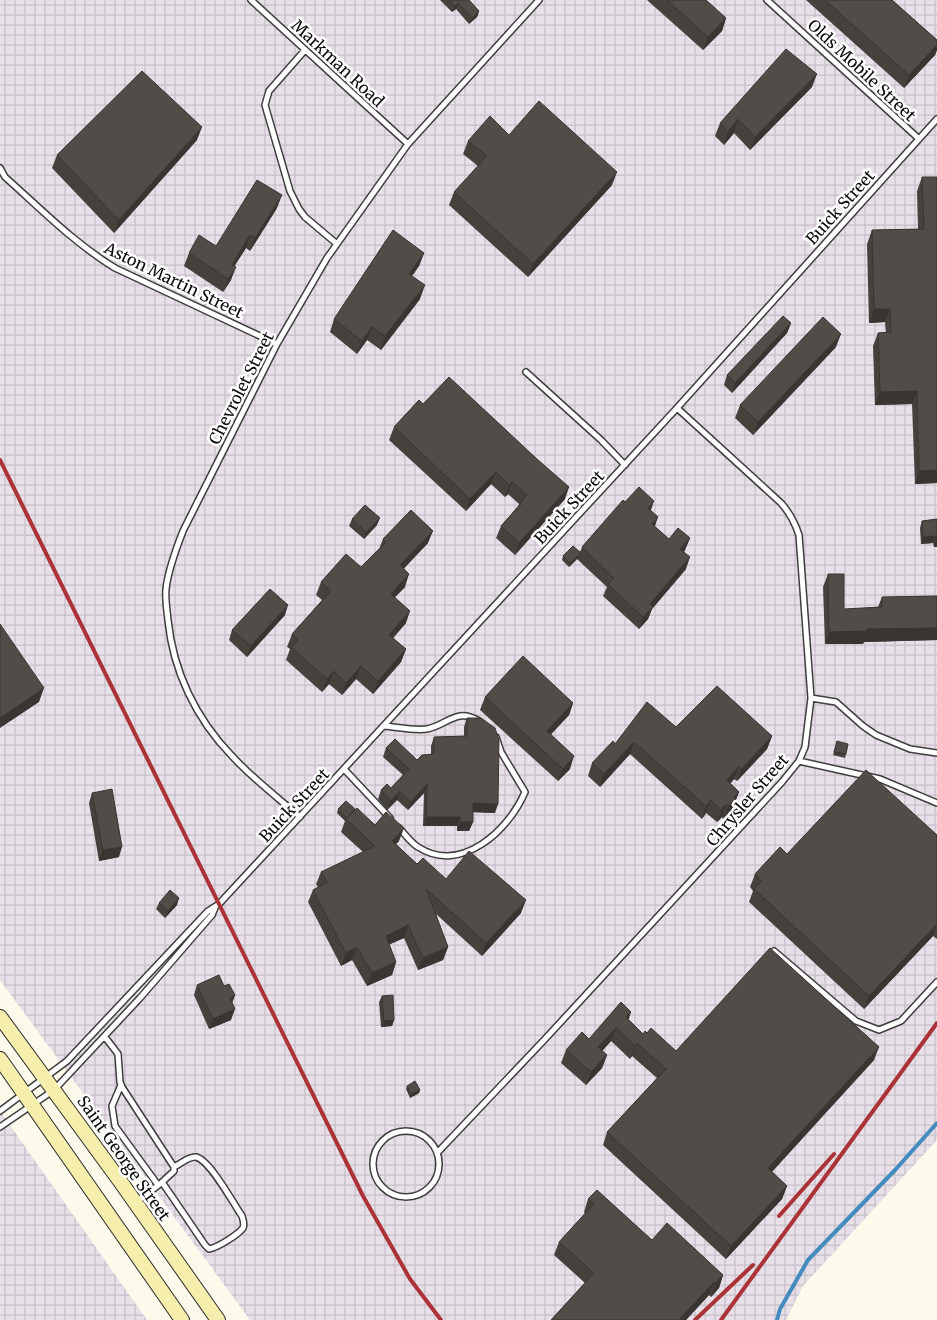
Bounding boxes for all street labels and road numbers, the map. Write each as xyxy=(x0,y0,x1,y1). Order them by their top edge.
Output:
street label: Markman Road xyxy=(288,15,389,111)
street label: Olds Mobile Street xyxy=(804,15,921,126)
street label: Buick Street xyxy=(801,165,879,248)
street label: Aston Martin Street xyxy=(100,237,247,323)
street label: Chevrolet Street xyxy=(204,328,278,448)
street label: Buick Street xyxy=(530,465,609,548)
street label: Chrysler Street xyxy=(702,749,793,850)
street label: Buick Street xyxy=(255,763,334,846)
street label: Saint George Street xyxy=(73,1092,175,1225)

